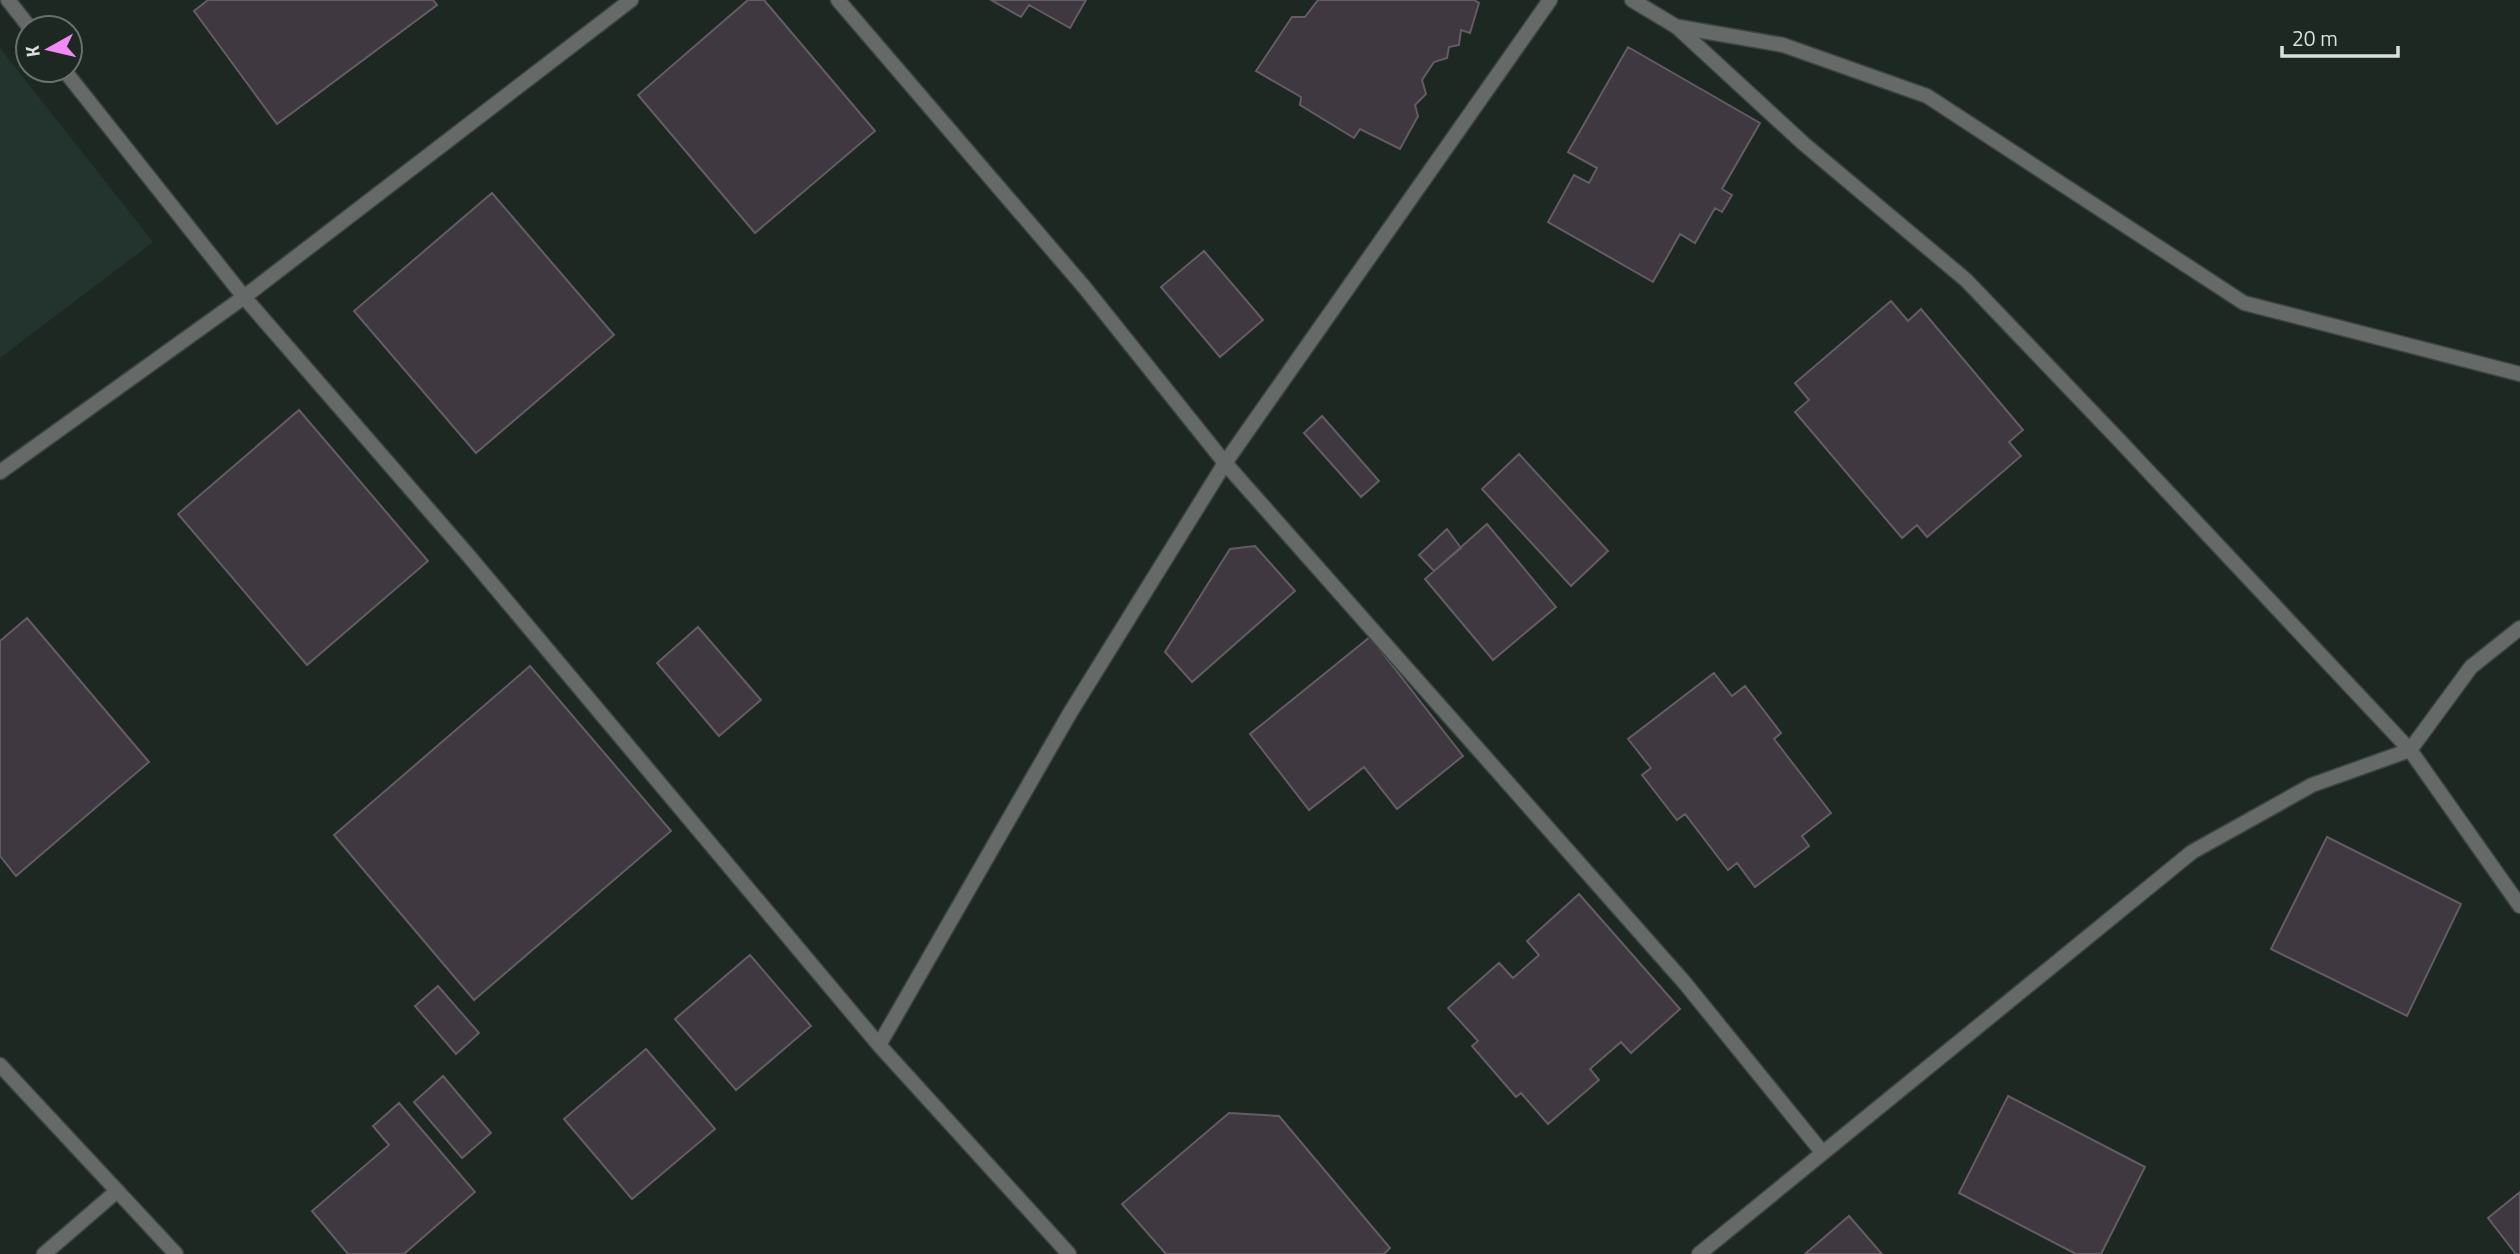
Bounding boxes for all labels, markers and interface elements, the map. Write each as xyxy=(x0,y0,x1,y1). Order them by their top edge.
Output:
north arrow xyxy=(14,14,84,84)
scale bar xyxy=(2282,14,2398,58)
text: 20 m xyxy=(2292,22,2338,54)
text: K xyxy=(17,44,47,59)

